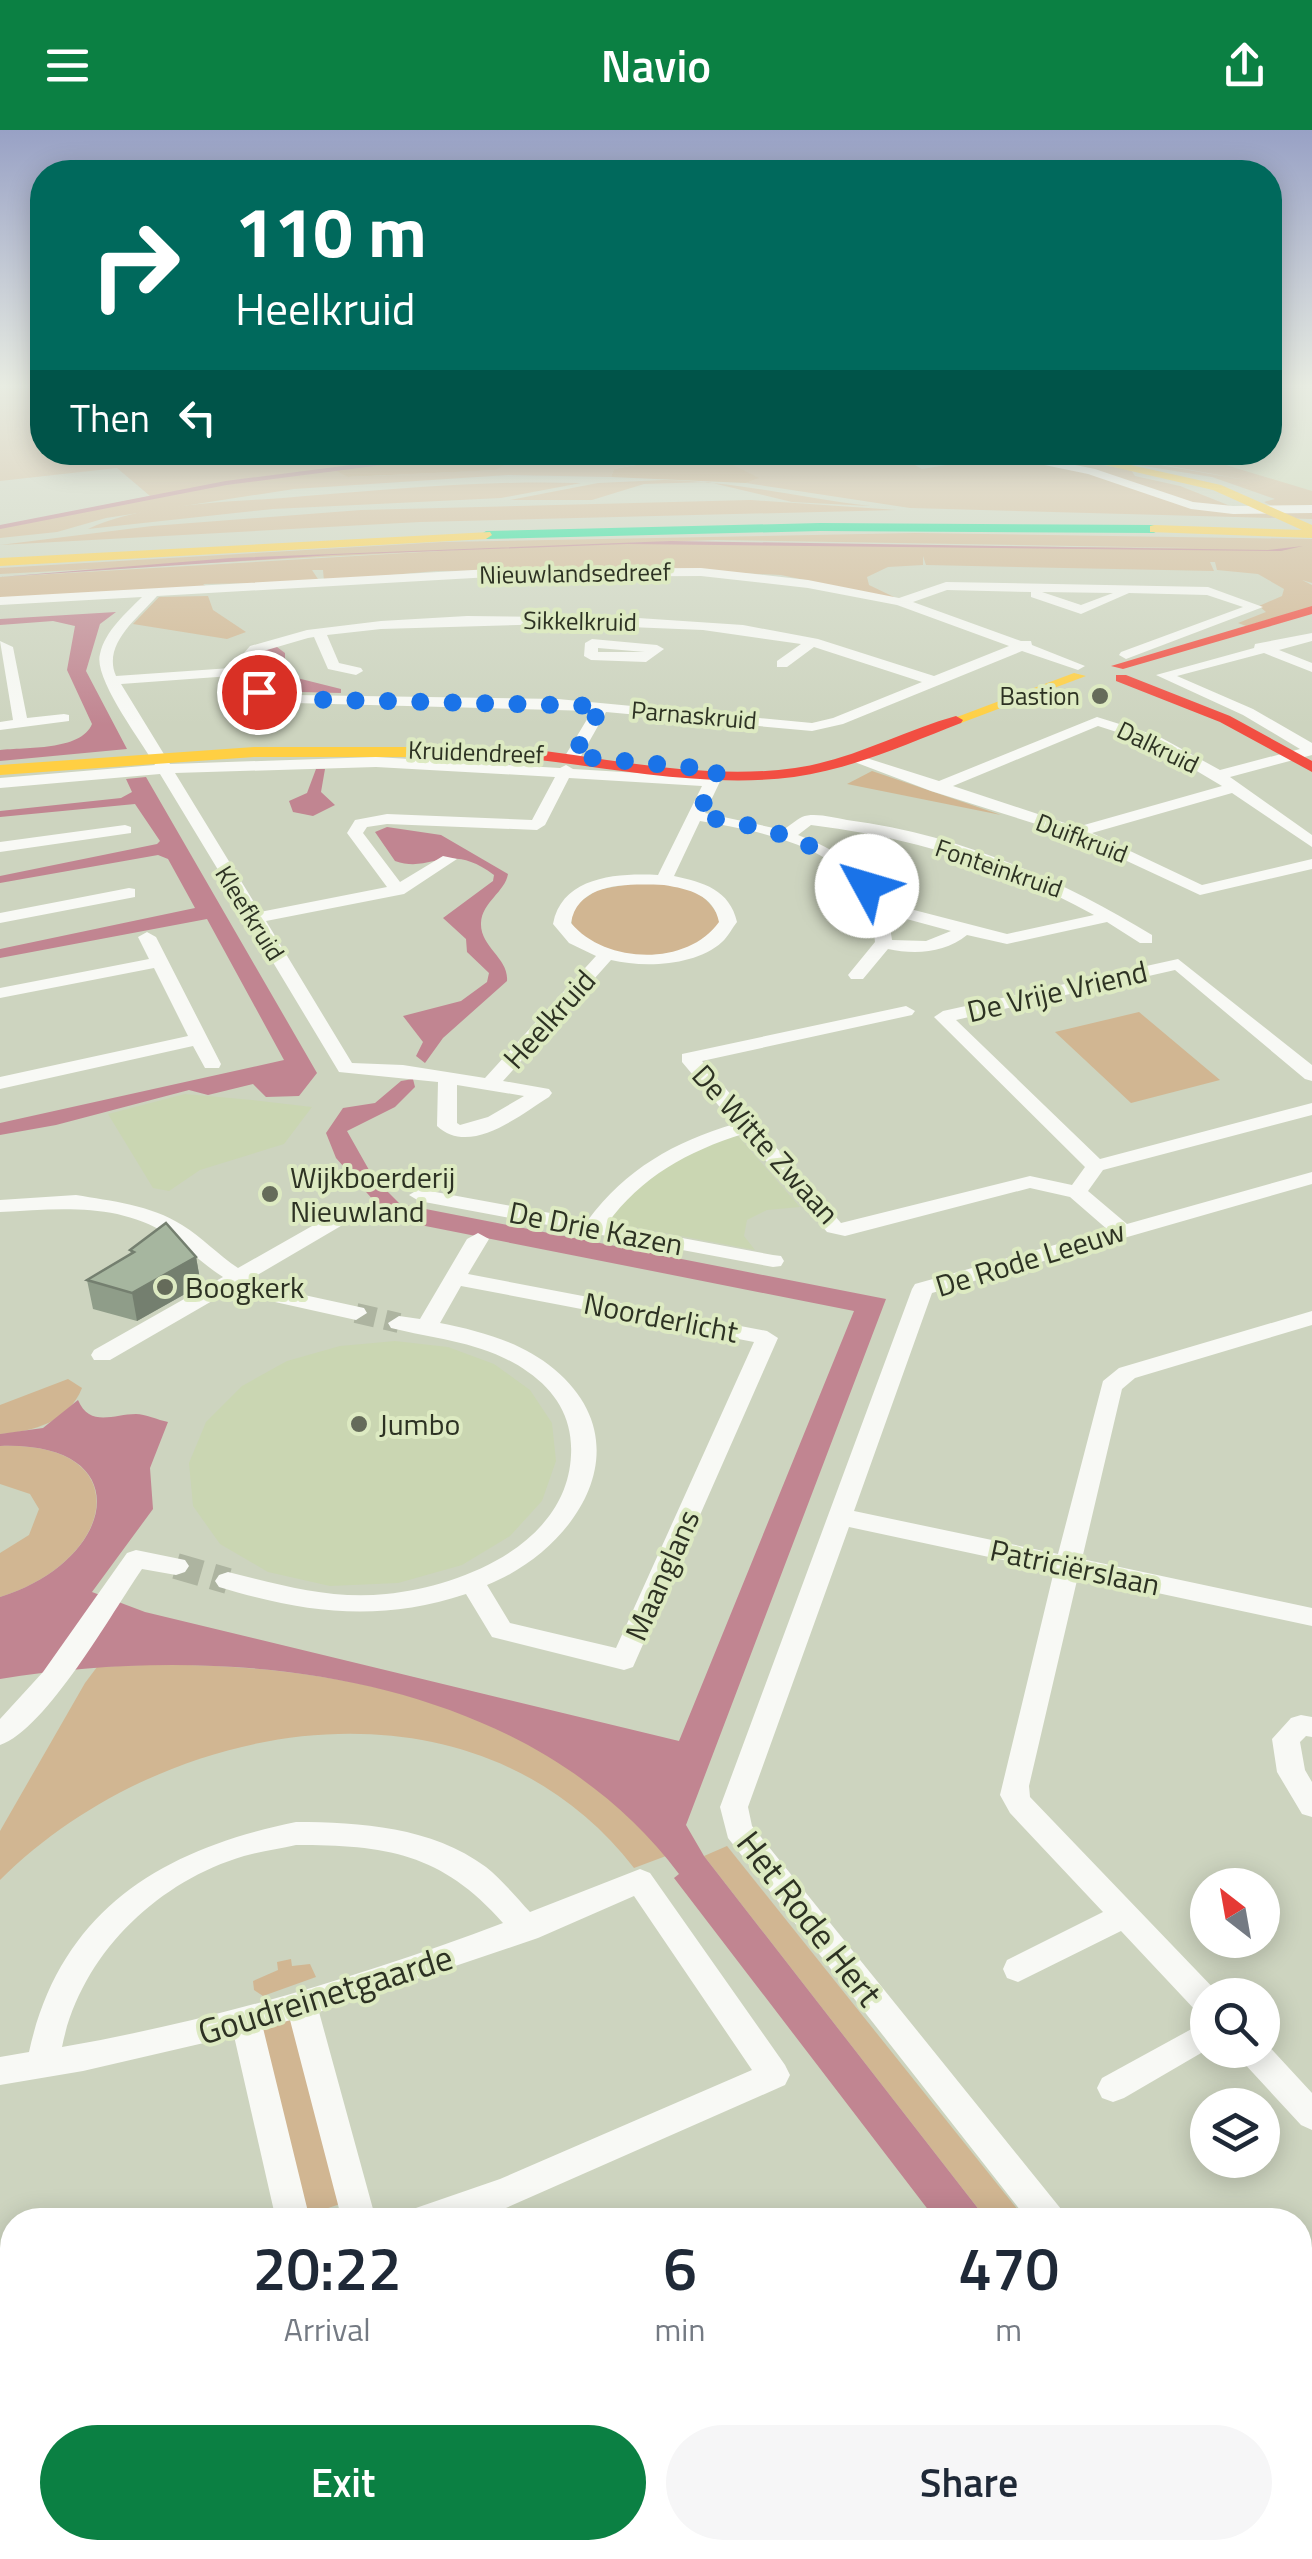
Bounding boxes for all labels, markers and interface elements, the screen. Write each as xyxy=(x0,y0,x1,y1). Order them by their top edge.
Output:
text: Navio xyxy=(601,31,711,99)
icon: menu xyxy=(40,38,95,93)
icon: share xyxy=(1217,38,1272,93)
text: 110 m xyxy=(235,178,427,284)
icon: right xyxy=(70,200,200,330)
text: Heelkruid xyxy=(235,274,416,342)
text: Then xyxy=(70,389,150,447)
icon: left xyxy=(170,390,225,445)
street label: Nieuwlandsedreef xyxy=(479,552,672,594)
street label: Sikkelkruid xyxy=(523,601,637,641)
pin xyxy=(217,650,302,735)
icon: arrive xyxy=(232,665,287,720)
place label: Bastion xyxy=(1000,677,1080,715)
marker: Bastion xyxy=(1089,685,1111,707)
street label: Parnaskruid xyxy=(630,691,758,739)
street label: Dalkruid xyxy=(1111,711,1205,783)
street label: Kruidendreef xyxy=(407,731,545,773)
street label: Duifkruid xyxy=(1030,803,1134,873)
street label: Fonteinkruid xyxy=(930,829,1068,907)
position arrow xyxy=(815,834,919,938)
street label: Kleefkruid xyxy=(206,858,294,968)
street label: De Vrije Vriend xyxy=(962,948,1152,1034)
street label: Heelkruid xyxy=(492,959,606,1079)
street label: De Witte Zwaan xyxy=(681,1054,851,1234)
place label: Wijkboerderij Nieuwland xyxy=(290,1154,455,1234)
marker: Wijkboerderij Nieuwland xyxy=(259,1183,281,1205)
street label: De Drie Kazen xyxy=(505,1189,687,1267)
street label: De Rode Leeuw xyxy=(930,1207,1130,1309)
place label: Boogkerk xyxy=(185,1264,304,1310)
marker: Boogkerk xyxy=(154,1276,176,1298)
street label: Noorderlicht xyxy=(580,1280,743,1355)
place label: Jumbo xyxy=(379,1401,460,1447)
marker: Jumbo xyxy=(348,1413,370,1435)
street label: Maanglans xyxy=(613,1502,711,1648)
street label: Patriciërslaan xyxy=(986,1527,1164,1607)
street label: Het Rode Hert xyxy=(724,1819,896,2017)
north arrow xyxy=(1190,1868,1280,1958)
map controls xyxy=(1190,1868,1280,2178)
street label: Goudreinetgaarde xyxy=(191,1930,459,2058)
button: search xyxy=(1190,1978,1280,2068)
button: layers xyxy=(1190,2088,1280,2178)
text: 20:22 xyxy=(253,2222,402,2313)
text: 6 xyxy=(663,2222,697,2313)
text: 470 xyxy=(958,2222,1059,2313)
text: Arrival xyxy=(284,2305,371,2353)
text: min xyxy=(654,2305,705,2353)
text: m xyxy=(995,2305,1022,2353)
button: Exit xyxy=(40,2425,646,2540)
button: Share xyxy=(666,2425,1272,2540)

